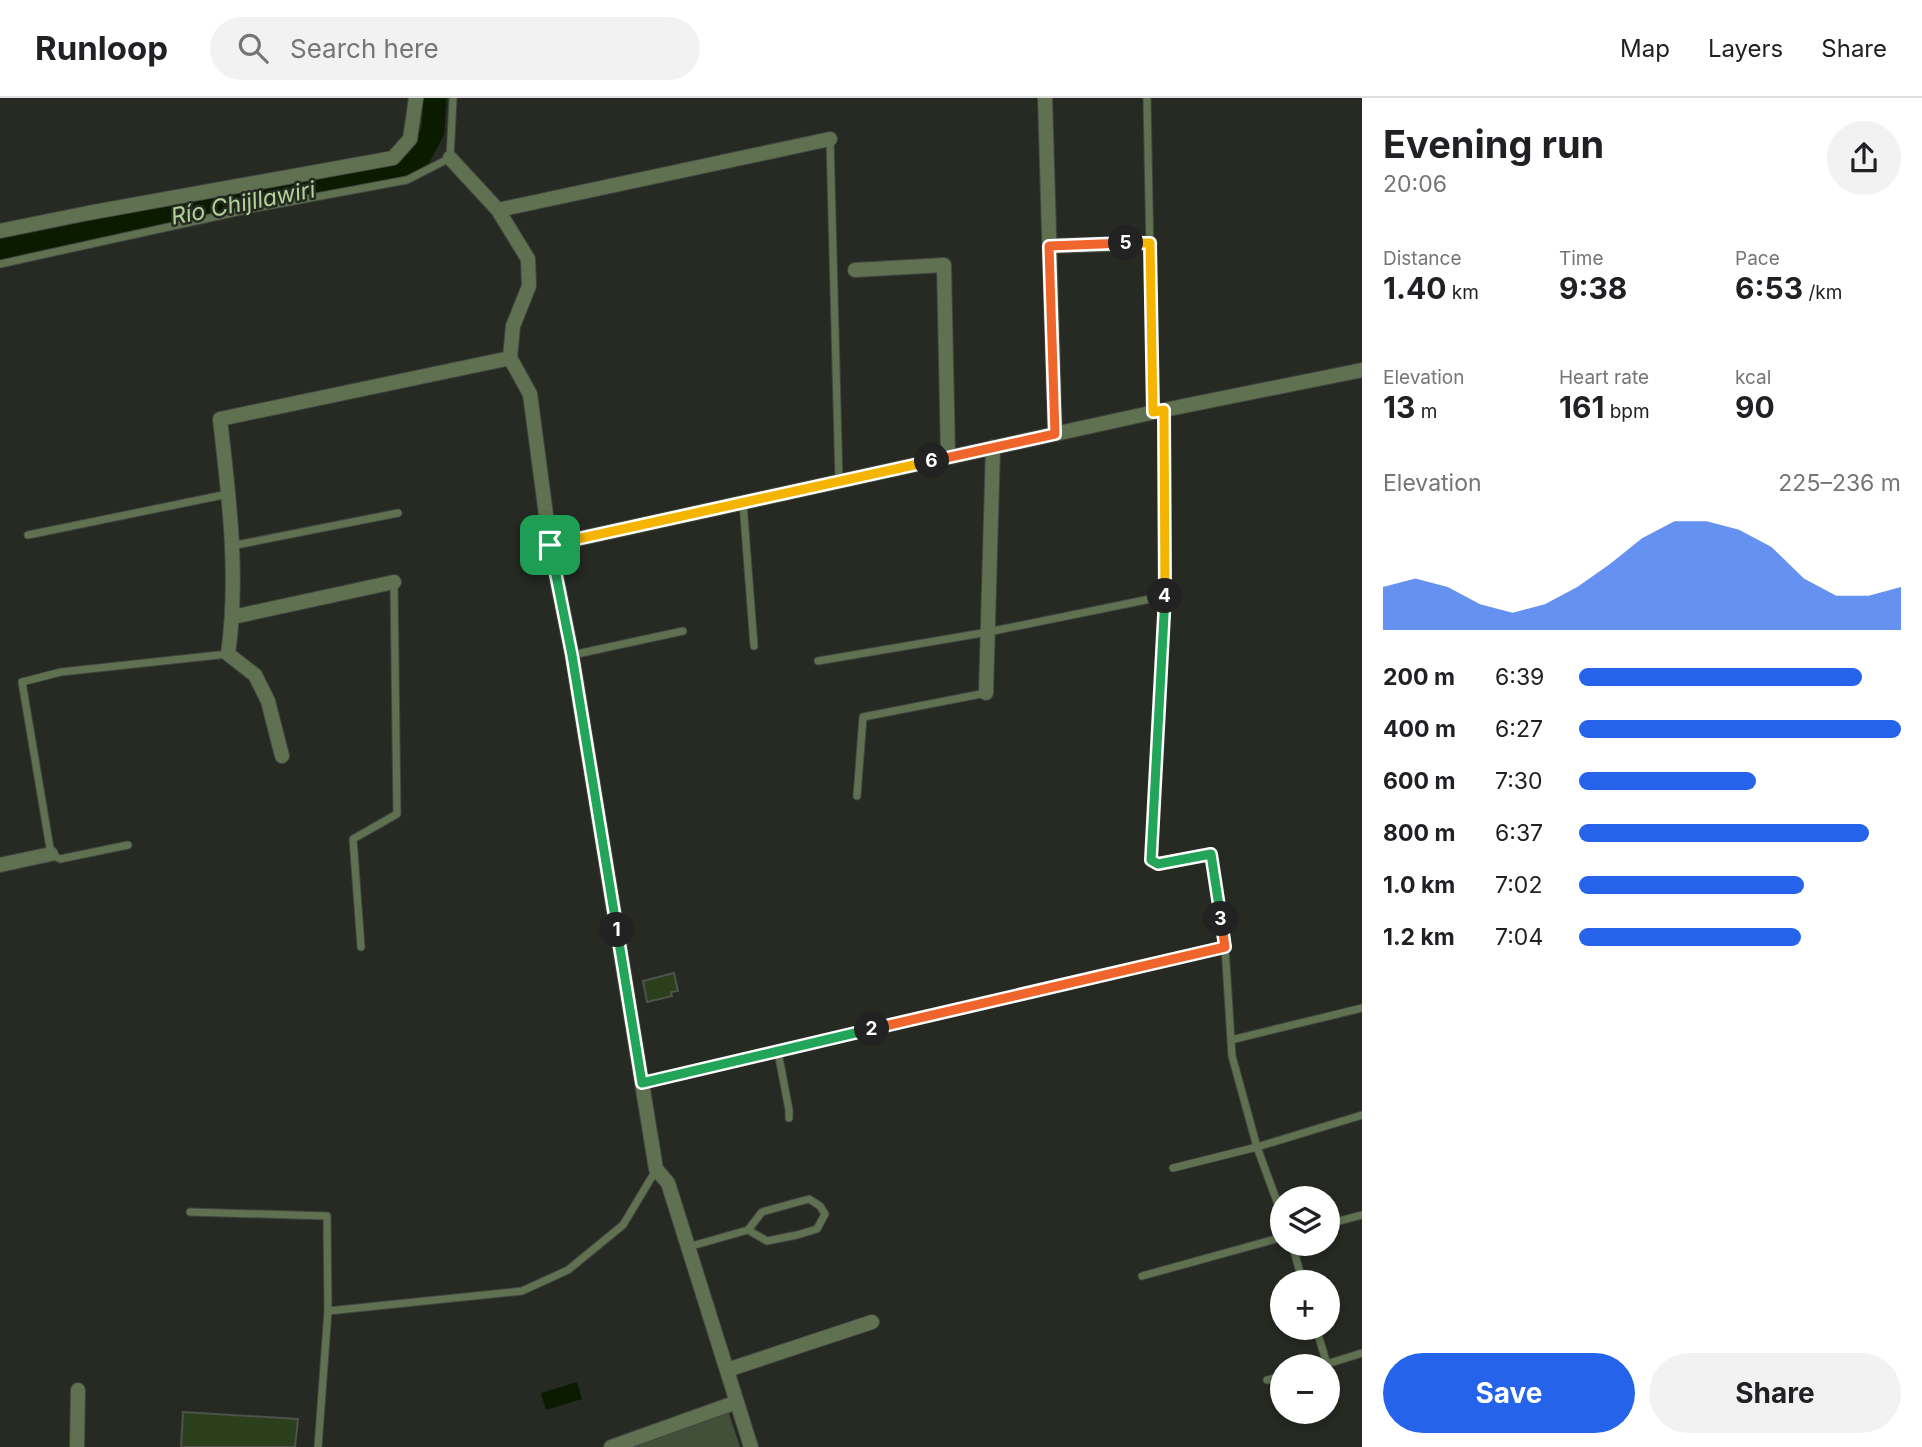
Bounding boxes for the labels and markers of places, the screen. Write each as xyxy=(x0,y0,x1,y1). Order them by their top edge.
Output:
pin: 5 xyxy=(1108,226,1144,260)
pin: 6 xyxy=(914,444,950,478)
pin xyxy=(520,515,580,575)
pin: 4 xyxy=(1148,578,1182,614)
pin: 3 xyxy=(1204,902,1238,936)
pin: 1 xyxy=(600,912,634,948)
pin: 2 xyxy=(854,1012,890,1046)

